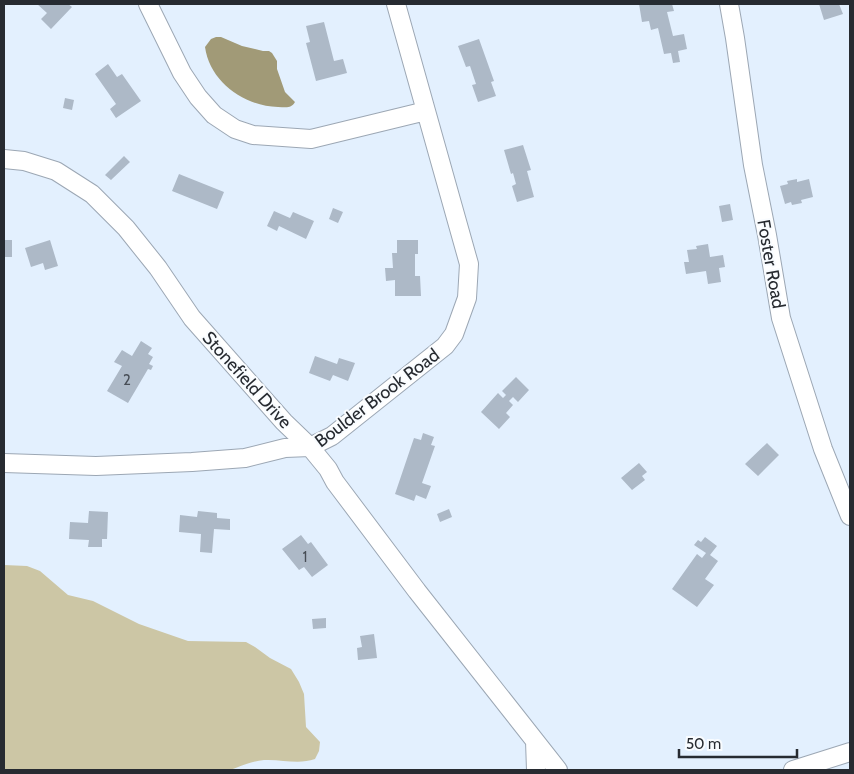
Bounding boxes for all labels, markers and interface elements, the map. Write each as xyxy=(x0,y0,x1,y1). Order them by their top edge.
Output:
street label: Foster Road xyxy=(752,218,790,310)
street label: Stonefield Drive xyxy=(198,327,296,433)
street label: Boulder Brook Road xyxy=(310,344,444,452)
house number: 2 xyxy=(123,371,131,389)
house number: 1 xyxy=(303,548,307,566)
scale bar xyxy=(679,726,796,758)
text: 50 m xyxy=(686,735,721,753)

